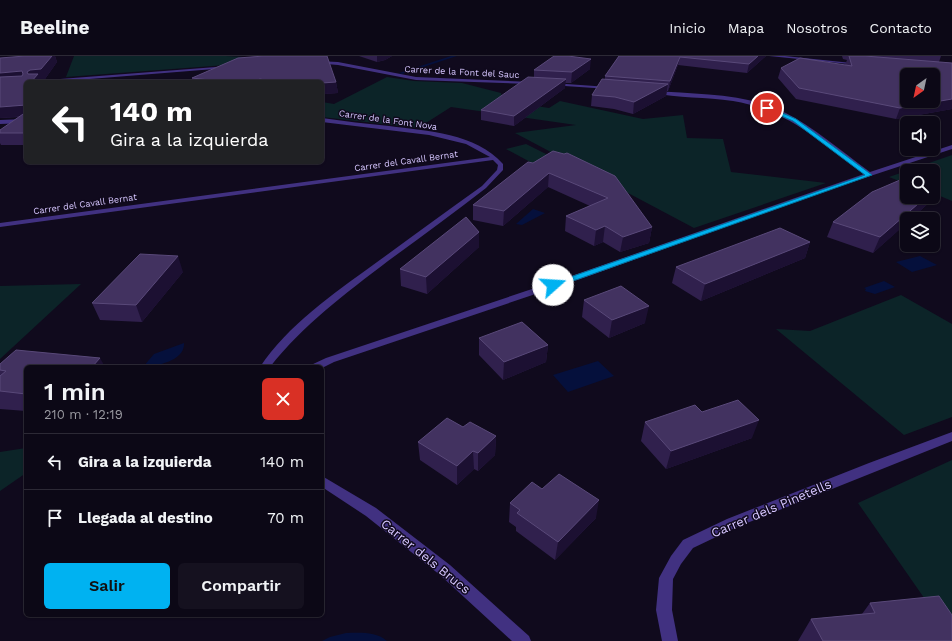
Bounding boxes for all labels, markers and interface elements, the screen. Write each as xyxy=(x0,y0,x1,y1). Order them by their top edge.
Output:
text: Beeline xyxy=(20,16,90,39)
text: Inicio xyxy=(669,20,706,36)
text: Mapa xyxy=(728,20,764,36)
text: Nosotros xyxy=(786,20,848,36)
text: Contacto xyxy=(870,20,932,36)
street label: Carrer de la Font del Sauc xyxy=(404,64,520,80)
north arrow xyxy=(900,68,940,108)
map controls xyxy=(900,68,940,252)
pin xyxy=(750,91,784,125)
text: 140 m xyxy=(110,95,193,128)
icon: left xyxy=(44,96,96,148)
icon: arrive xyxy=(756,97,778,119)
street label: Carrer de la Font Nova xyxy=(338,108,438,132)
button: sound xyxy=(900,116,940,156)
text: Gira a la izquierda xyxy=(110,129,269,150)
street label: Carrer del Cavall Bernat xyxy=(354,149,459,173)
button: search xyxy=(900,164,940,204)
street label: Carrer del Cavall Bernat xyxy=(33,192,138,216)
button: layers xyxy=(900,212,940,252)
position arrow xyxy=(532,264,574,306)
text: 1 min xyxy=(44,378,106,406)
button: close xyxy=(262,378,304,420)
text: 210 m · 12:19 xyxy=(44,407,123,422)
icon: left xyxy=(44,451,66,473)
text: Gira a la izquierda xyxy=(78,453,211,471)
text: 140 m xyxy=(260,453,304,471)
street label: Carrer dels Pinetells xyxy=(709,476,834,541)
icon: arrive xyxy=(44,507,66,529)
text: Llegada al destino xyxy=(78,509,213,527)
text: 70 m xyxy=(267,509,304,527)
street label: Carrer dels Brucs xyxy=(378,516,473,597)
button: Salir xyxy=(44,563,170,609)
button: Compartir xyxy=(178,563,304,609)

